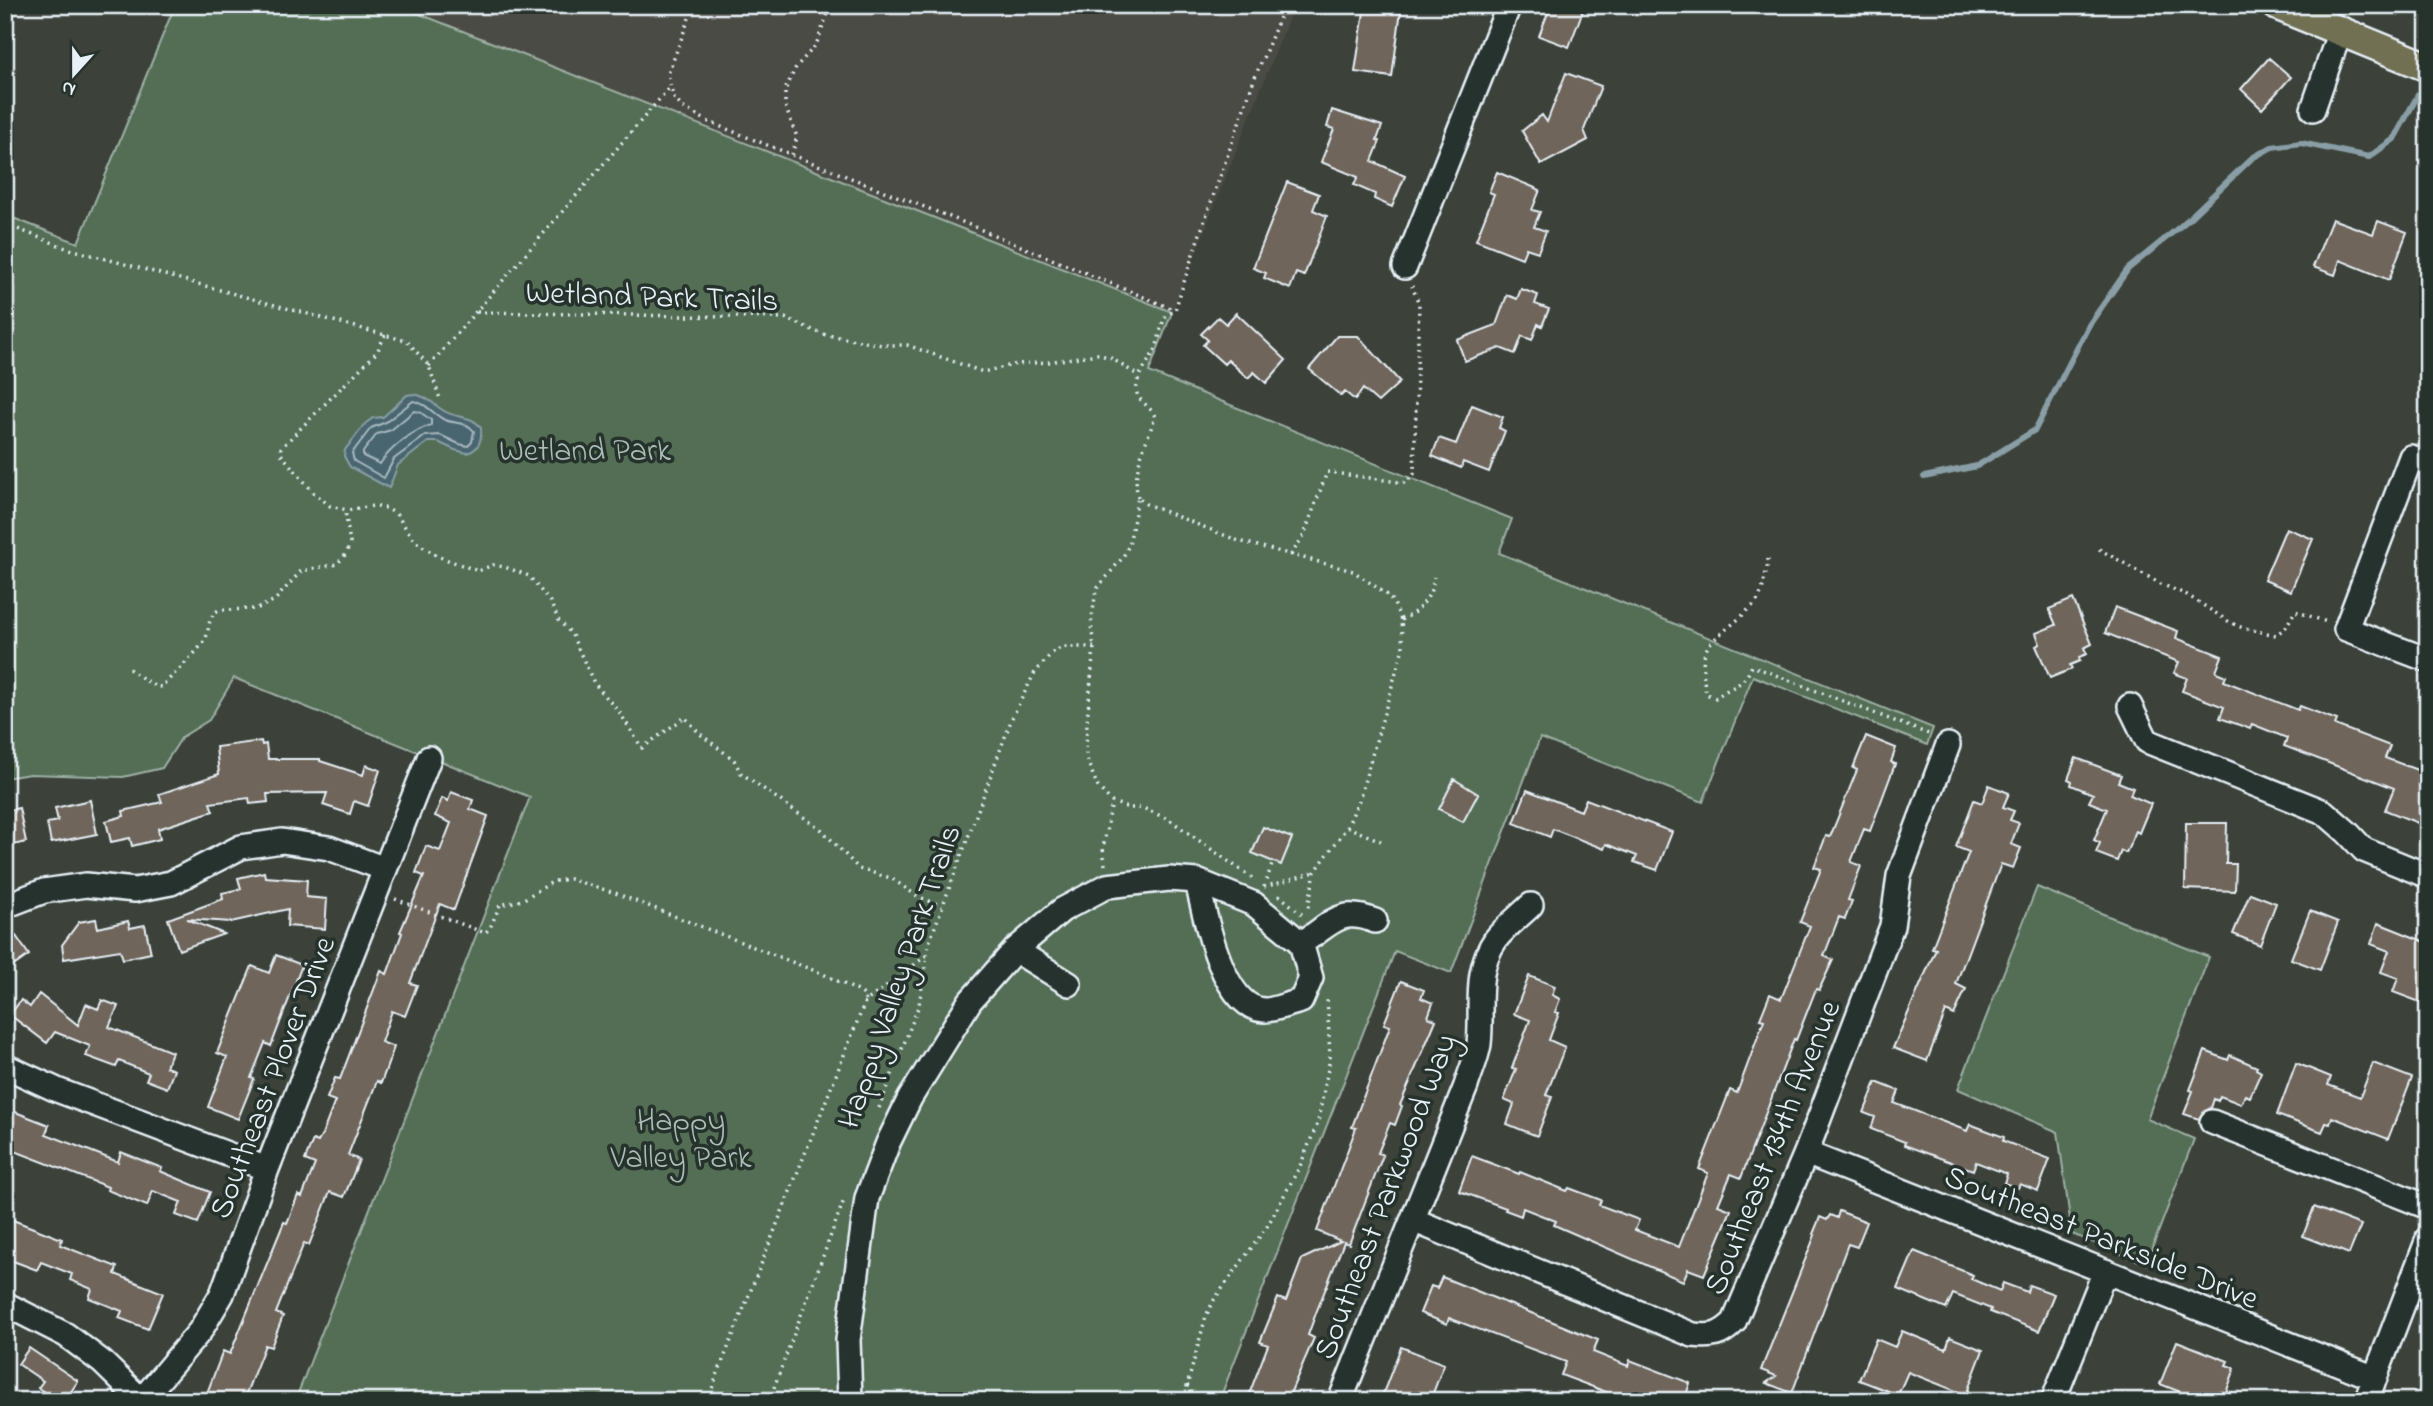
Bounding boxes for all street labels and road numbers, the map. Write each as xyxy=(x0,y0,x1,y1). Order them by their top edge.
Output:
street label: Wetland Park Trails xyxy=(525,271,779,326)
street label: Happy Valley Park Trails xyxy=(827,819,975,1135)
street label: Southeast Plover Drive xyxy=(199,930,350,1226)
street label: Southeast 134th Avenue xyxy=(1694,993,1855,1303)
street label: Southeast Parkwood Way xyxy=(1303,1027,1471,1367)
street label: Southeast Parkside Drive xyxy=(1937,1155,2265,1324)

